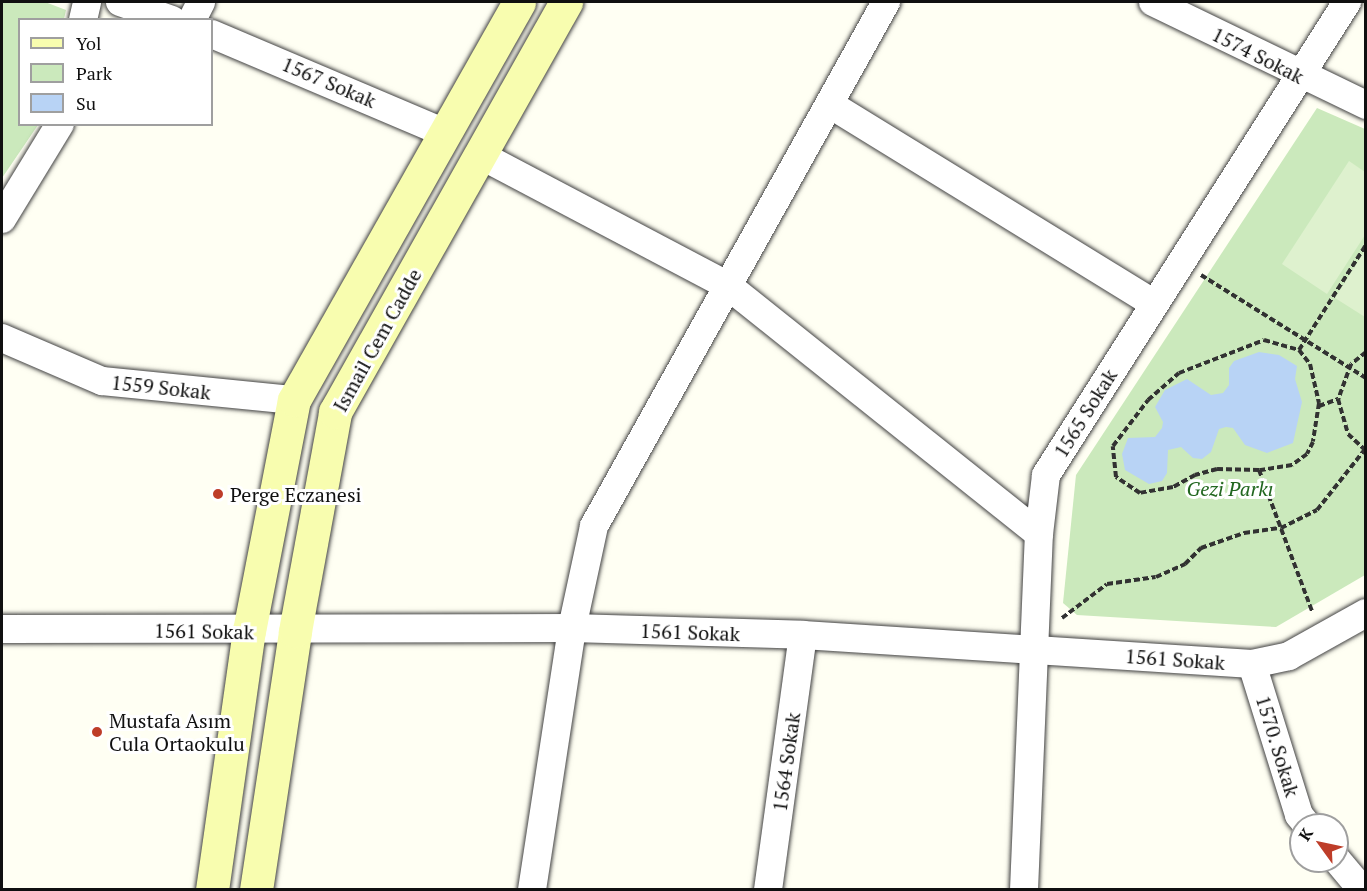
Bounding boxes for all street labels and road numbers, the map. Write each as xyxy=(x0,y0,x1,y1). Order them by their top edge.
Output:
street label: 1574 Sokak xyxy=(1208,22,1308,88)
street label: 1567 Sokak xyxy=(278,51,380,113)
street label: Ismail Cem Cadde xyxy=(328,264,426,416)
street label: 1565 Sokak xyxy=(1048,364,1122,462)
street label: 1559 Sokak xyxy=(110,370,212,404)
street label: 1561 Sokak xyxy=(154,618,254,644)
street label: 1561 Sokak xyxy=(640,618,740,646)
street label: 1561 Sokak xyxy=(1124,644,1226,674)
street label: 1570. Sokak xyxy=(1251,692,1305,800)
street label: 1564 Sokak xyxy=(767,711,805,813)

